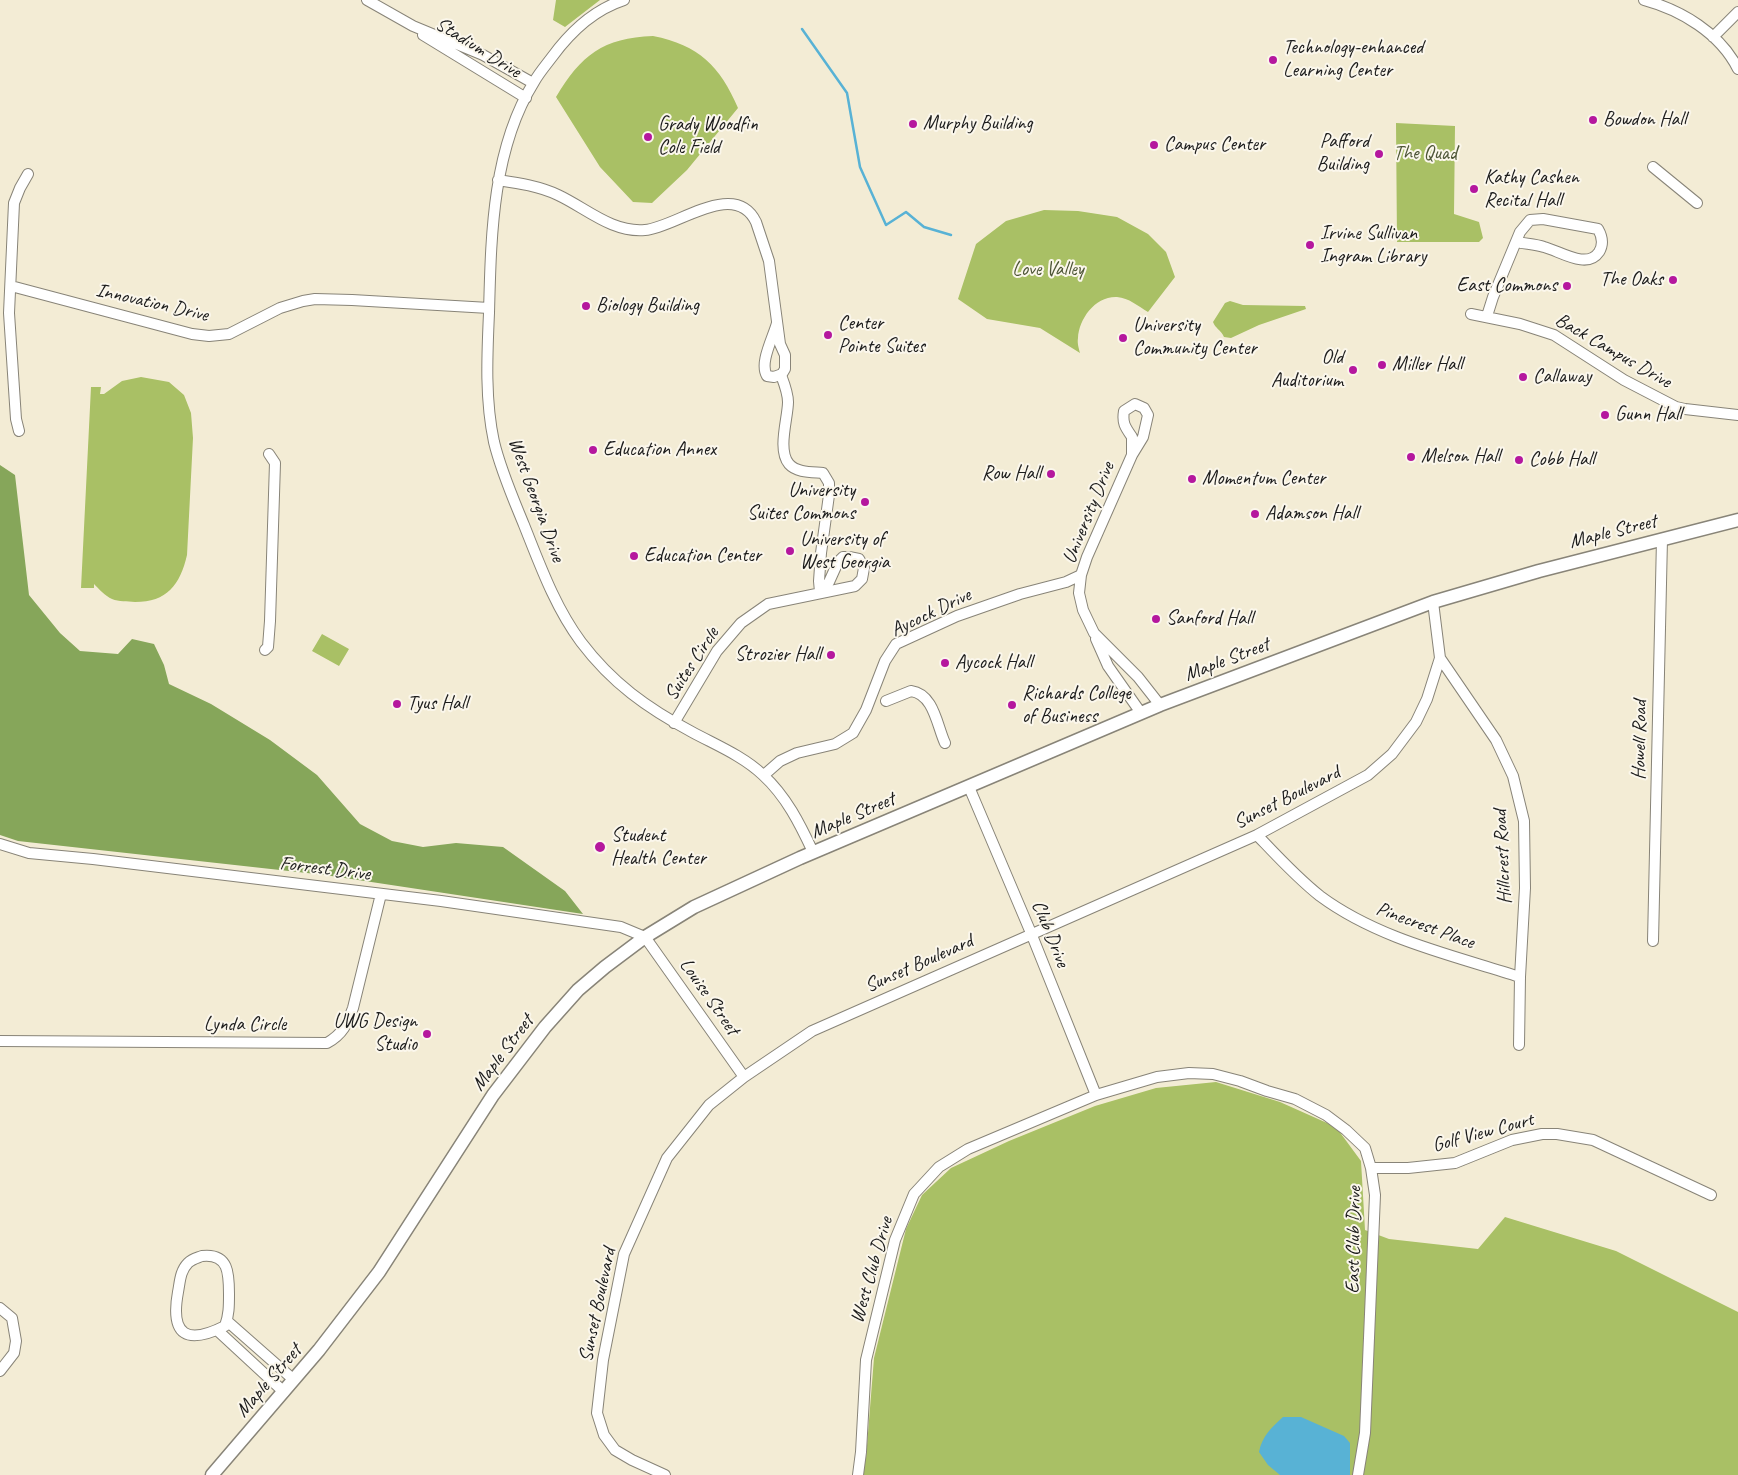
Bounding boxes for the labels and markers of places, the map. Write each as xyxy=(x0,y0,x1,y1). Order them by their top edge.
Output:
place label: Technology-enhanced Learning Center xyxy=(1283,36,1423,83)
marker: Technology-enhanced Learning Center xyxy=(1267,54,1279,66)
place label: Bowdon Hall xyxy=(1603,108,1686,132)
place label: Murphy Building xyxy=(923,112,1033,136)
place label: Grady Woodfin Cole Field xyxy=(658,113,758,160)
marker: Bowdon Hall xyxy=(1587,114,1599,126)
marker: Murphy Building xyxy=(907,118,919,130)
place label: Pafford Building xyxy=(1316,130,1369,177)
marker: Grady Woodfin Cole Field xyxy=(642,131,654,143)
place label: Campus Center xyxy=(1164,133,1265,157)
marker: Campus Center xyxy=(1148,139,1160,151)
marker: Pafford Building xyxy=(1373,148,1385,160)
place label: Kathy Cashen Recital Hall xyxy=(1484,166,1579,213)
marker: Kathy Cashen Recital Hall xyxy=(1468,183,1480,195)
place label: Irvine Sullivan Ingram Library xyxy=(1320,222,1426,269)
marker: Irvine Sullivan Ingram Library xyxy=(1304,239,1316,251)
place label: The Oaks xyxy=(1600,268,1663,292)
place label: East Commons xyxy=(1457,274,1557,298)
marker: The Oaks xyxy=(1667,274,1679,286)
marker: East Commons xyxy=(1561,280,1573,292)
place label: Biology Building xyxy=(596,294,699,318)
marker: Biology Building xyxy=(580,300,592,312)
place label: Center Pointe Suites xyxy=(838,312,925,359)
place label: University Community Center xyxy=(1133,314,1257,361)
marker: Center Pointe Suites xyxy=(822,329,834,341)
marker: University Community Center xyxy=(1117,332,1129,344)
place label: Old Auditorium xyxy=(1271,346,1343,393)
place label: Miller Hall xyxy=(1392,353,1462,377)
marker: Miller Hall xyxy=(1376,359,1388,371)
marker: Old Auditorium xyxy=(1347,364,1359,376)
place label: Callaway xyxy=(1533,365,1591,389)
marker: Callaway xyxy=(1517,371,1529,383)
place label: Gunn Hall xyxy=(1615,403,1682,427)
marker: Gunn Hall xyxy=(1599,409,1611,421)
place label: Education Annex xyxy=(603,438,716,462)
marker: Education Annex xyxy=(587,444,599,456)
place label: Melson Hall xyxy=(1421,445,1500,469)
place label: Cobb Hall xyxy=(1529,448,1594,472)
marker: Melson Hall xyxy=(1405,451,1417,463)
marker: Cobb Hall xyxy=(1513,454,1525,466)
place label: Row Hall xyxy=(982,462,1041,486)
place label: Momentum Center xyxy=(1202,467,1325,491)
marker: Row Hall xyxy=(1045,468,1057,480)
marker: Momentum Center xyxy=(1186,473,1198,485)
place label: University Suites Commons xyxy=(747,479,855,526)
marker: University Suites Commons xyxy=(859,496,871,508)
place label: Adamson Hall xyxy=(1265,502,1358,526)
marker: Adamson Hall xyxy=(1249,508,1261,520)
place label: University of West Georgia xyxy=(800,528,889,575)
place label: Education Center xyxy=(644,544,761,568)
marker: University of West Georgia xyxy=(784,545,796,557)
marker: Education Center xyxy=(628,550,640,562)
place label: Sanford Hall xyxy=(1166,607,1253,631)
marker: Sanford Hall xyxy=(1150,613,1162,625)
place label: Strozier Hall xyxy=(735,643,821,667)
marker: Strozier Hall xyxy=(825,649,837,661)
place label: Aycock Hall xyxy=(955,651,1032,675)
marker: Aycock Hall xyxy=(939,657,951,669)
place label: Richards College of Business xyxy=(1022,682,1131,729)
place label: Tyus Hall xyxy=(407,692,468,716)
marker: Tyus Hall xyxy=(391,698,403,710)
marker: Richards College of Business xyxy=(1006,699,1018,711)
place label: Student Health Center xyxy=(611,824,706,871)
marker: Student Health Center xyxy=(593,840,607,854)
place label: UWG Design Studio xyxy=(333,1010,417,1057)
marker: UWG Design Studio xyxy=(421,1028,433,1040)

